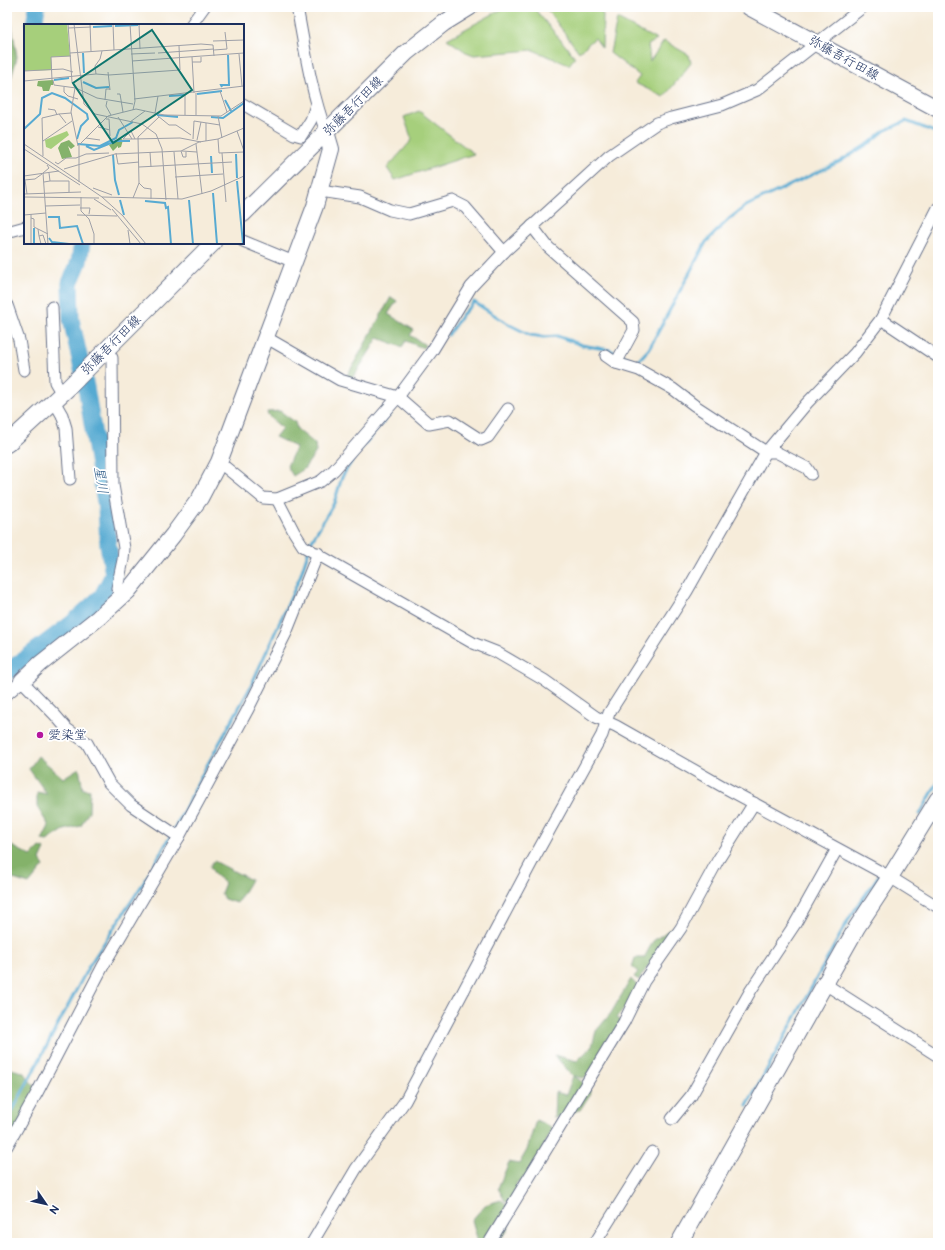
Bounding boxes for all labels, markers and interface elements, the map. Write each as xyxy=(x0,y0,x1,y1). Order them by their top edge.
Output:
inset map xyxy=(24,24,244,244)
street label: 弥藤吾行田線 xyxy=(806,32,883,84)
street label: 弥藤吾行田線 xyxy=(320,72,387,139)
street label: 弥藤吾行田線 xyxy=(78,311,145,378)
water label: 星川 xyxy=(90,465,112,495)
place label: 愛染堂 xyxy=(48,727,87,743)
marker: 愛染堂 xyxy=(35,730,45,740)
north arrow xyxy=(26,1184,66,1224)
text: N xyxy=(46,1202,62,1216)

